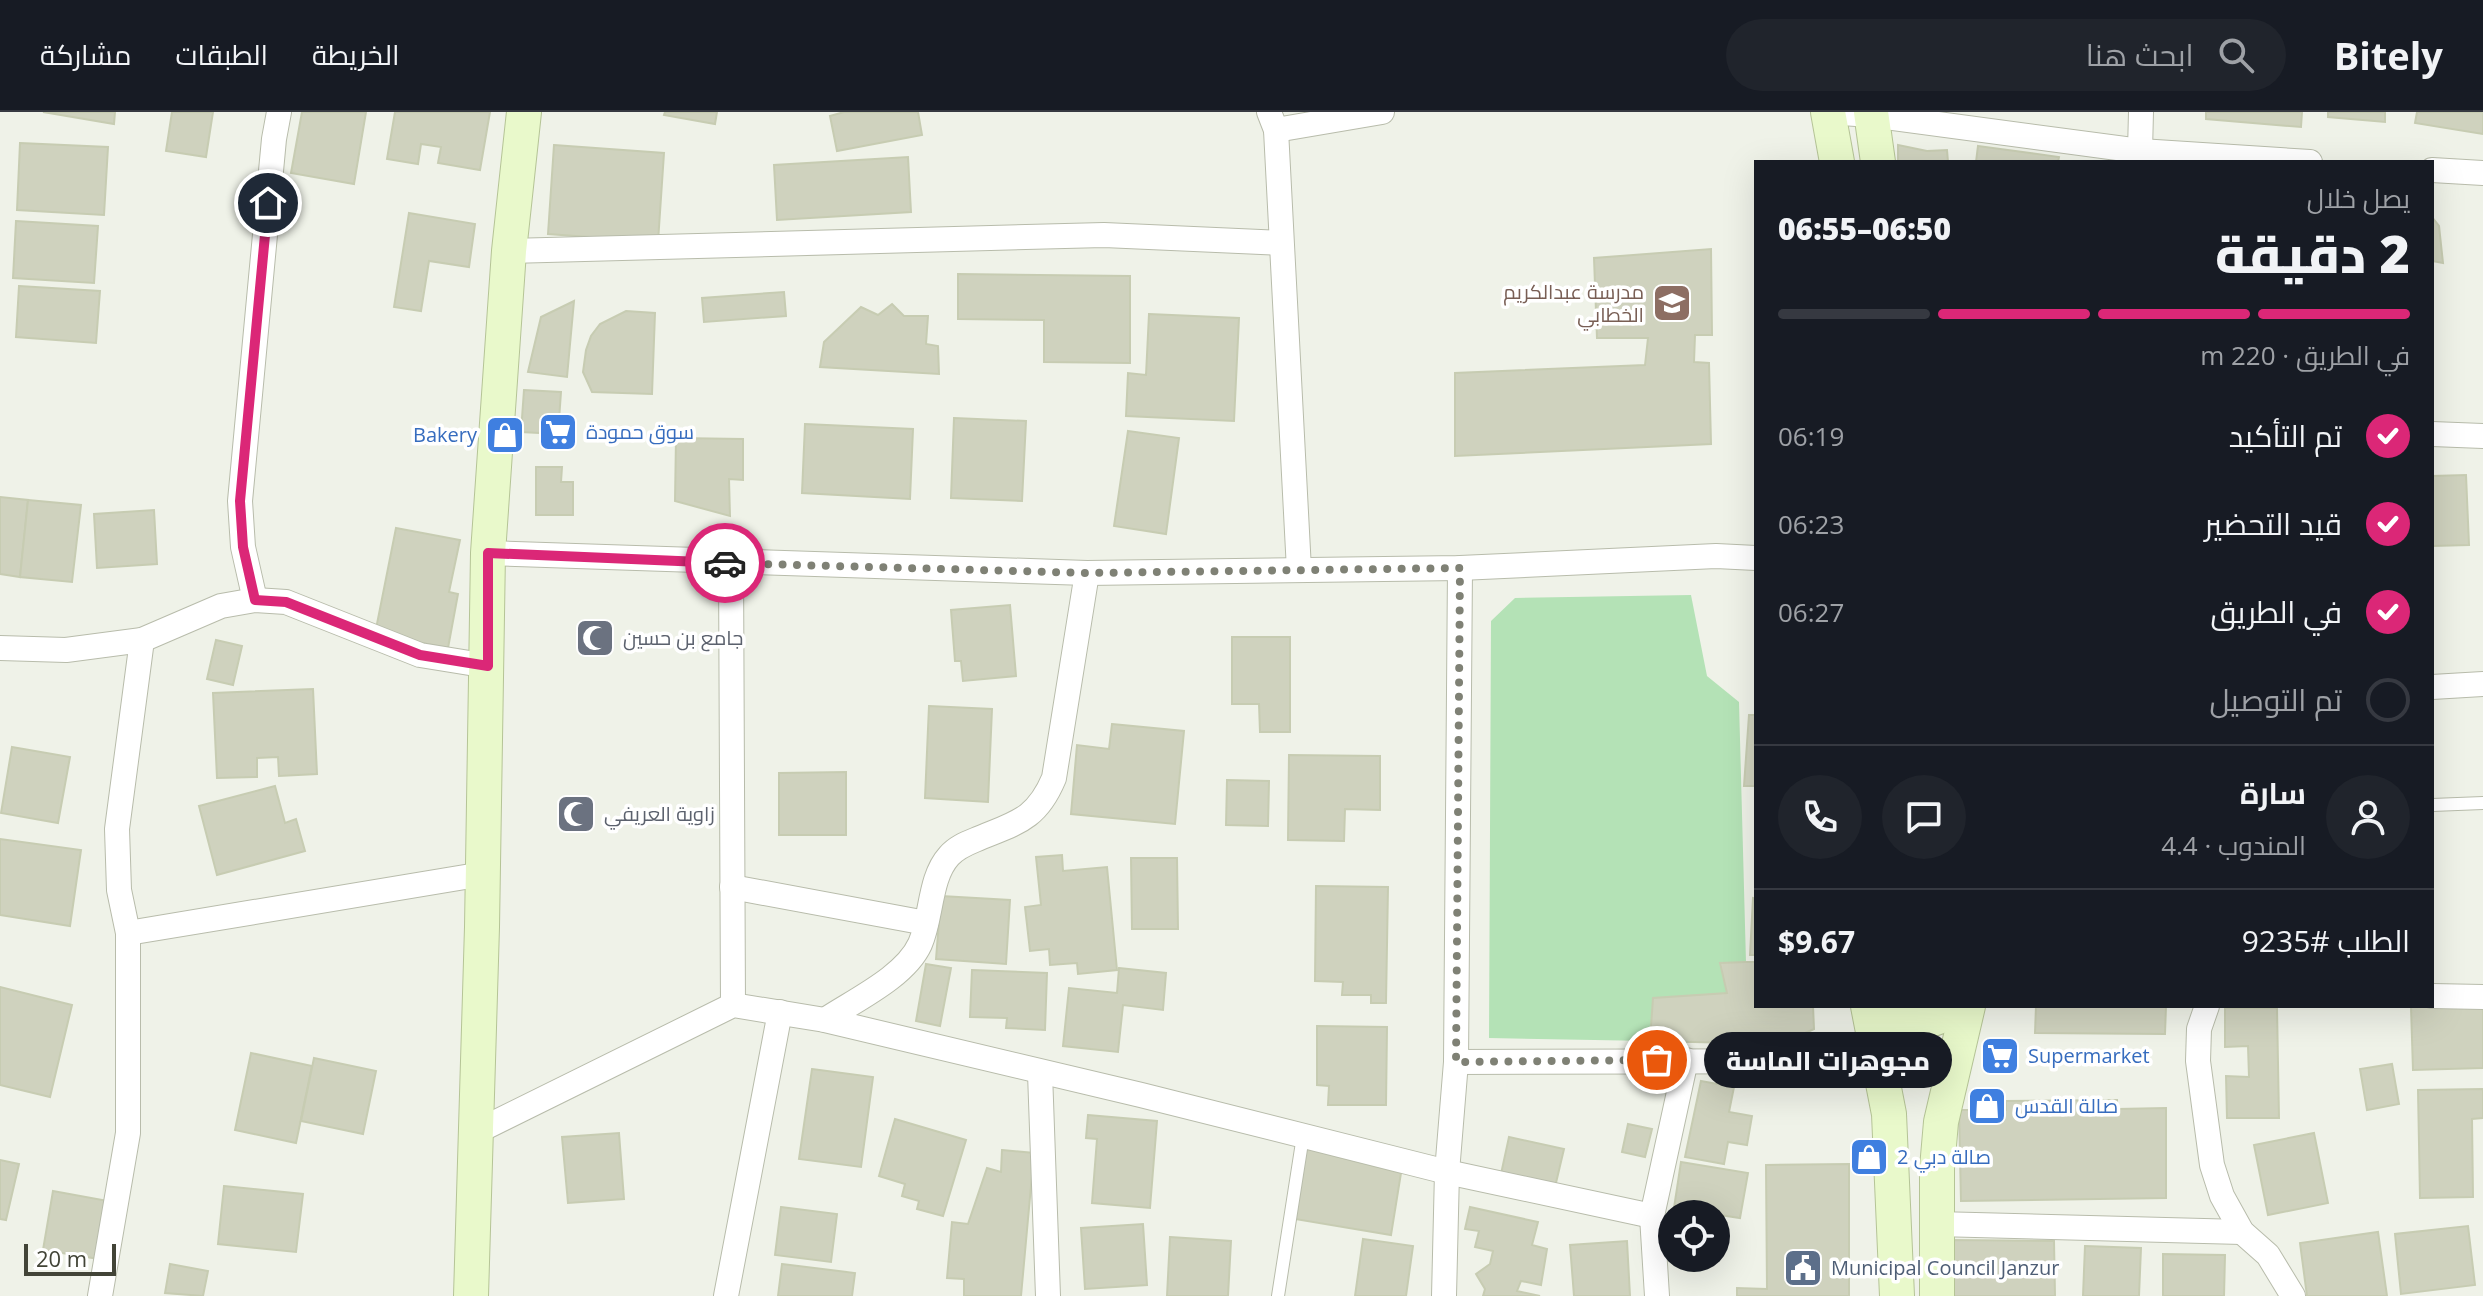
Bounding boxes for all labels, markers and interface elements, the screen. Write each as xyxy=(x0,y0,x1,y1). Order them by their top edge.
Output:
search box xyxy=(1726,19,2286,91)
text: Bitely xyxy=(2334,29,2443,81)
icon: search xyxy=(2214,33,2258,77)
text: ابحث هنا xyxy=(2086,34,2194,75)
text: مشاركة xyxy=(40,35,131,73)
text: الطبقات xyxy=(175,35,268,73)
text: الخريطة xyxy=(312,35,399,73)
pin xyxy=(234,169,302,237)
text: يصل خلال xyxy=(2307,180,2410,216)
icon: home xyxy=(246,181,290,225)
text: 06:50–06:55 xyxy=(1778,208,1951,249)
text: 2 دقيقة xyxy=(2215,217,2410,288)
place label: مدرسة عبدالكريم الخطابي xyxy=(1503,278,1644,331)
school or university icon: مدرسة عبدالكريم الخطابي xyxy=(1651,282,1693,324)
text: في الطريق · 220 m xyxy=(2200,337,2410,373)
supermarket icon: سوق حمودة xyxy=(537,411,579,453)
shop icon: Bakery xyxy=(484,414,526,456)
icon: check xyxy=(2366,414,2410,458)
text: تم التأكيد xyxy=(2229,415,2342,456)
place label: سوق حمودة xyxy=(586,418,694,445)
text: 06:19 xyxy=(1778,418,1844,454)
place label: Bakery xyxy=(413,421,478,448)
icon: check xyxy=(2366,502,2410,546)
text: قيد التحضير xyxy=(2204,503,2342,544)
text: 06:23 xyxy=(1778,506,1844,542)
courier xyxy=(685,523,765,603)
icon: car xyxy=(703,541,747,585)
icon: check xyxy=(2366,590,2410,634)
text: في الطريق xyxy=(2210,591,2342,632)
text: 06:27 xyxy=(1778,594,1844,630)
mosque icon: جامع بن حسين xyxy=(574,617,616,659)
place label: جامع بن حسين xyxy=(623,624,743,652)
text: تم التوصيل xyxy=(2210,679,2342,720)
text: سارة xyxy=(2240,772,2306,813)
button: phone xyxy=(1778,775,1862,859)
button: chat xyxy=(1882,775,1966,859)
button: person xyxy=(2326,775,2410,859)
mosque icon: زاوية العريفي xyxy=(555,793,597,835)
place label: زاوية العريفي xyxy=(604,800,715,830)
text: المندوب · 4.4 xyxy=(2161,827,2306,863)
text: الطلب #9235 xyxy=(2242,920,2410,961)
text: $9.67 xyxy=(1778,921,1855,962)
pin xyxy=(1623,1026,1691,1094)
callout: مجوهرات الماسة xyxy=(1705,1032,1953,1088)
supermarket icon: Supermarket xyxy=(1979,1035,2021,1077)
icon: bag xyxy=(1635,1038,1679,1082)
text: مجوهرات الماسة xyxy=(1726,1042,1930,1078)
place label: Supermarket xyxy=(2028,1042,2150,1069)
shop icon: صالة القدس xyxy=(1966,1085,2008,1127)
place label: صالة القدس xyxy=(2015,1092,2118,1119)
shop icon: صالة دبي 2 xyxy=(1848,1136,1890,1178)
place label: صالة دبي 2 xyxy=(1897,1143,1991,1173)
map controls xyxy=(1658,1200,1730,1272)
button: locate xyxy=(1658,1200,1730,1272)
scale bar xyxy=(24,1240,116,1276)
text: 20 m xyxy=(36,1243,87,1273)
public building icon: Municipal Council Janzur xyxy=(1782,1247,1824,1289)
place label: Municipal Council Janzur xyxy=(1831,1254,2059,1281)

